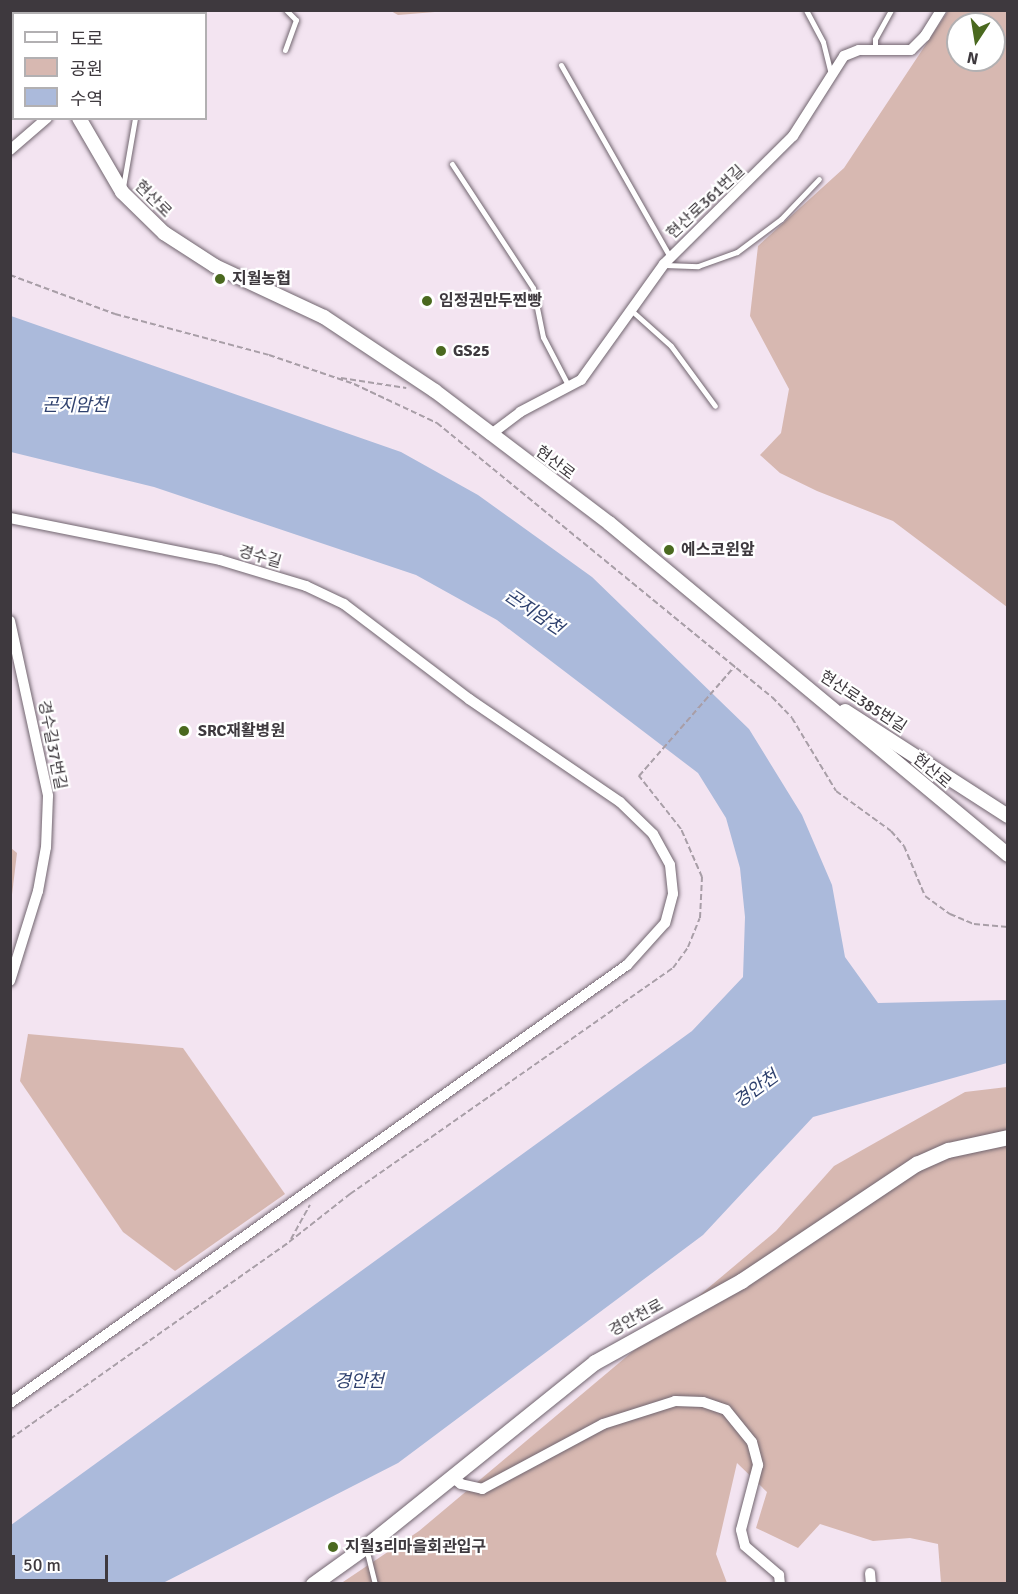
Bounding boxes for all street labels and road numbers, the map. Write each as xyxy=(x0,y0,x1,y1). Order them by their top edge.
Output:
street label: 현산로361번길 xyxy=(663,161,749,243)
street label: 현산로 xyxy=(131,177,175,221)
street label: 현산로 xyxy=(532,442,578,484)
street label: 경수길 xyxy=(236,542,284,572)
street label: 현산로385번길 xyxy=(816,667,910,737)
street label: 경수길37번길 xyxy=(34,699,70,791)
street label: 현산로 xyxy=(909,749,955,793)
street label: 경안천로 xyxy=(606,1295,666,1341)

